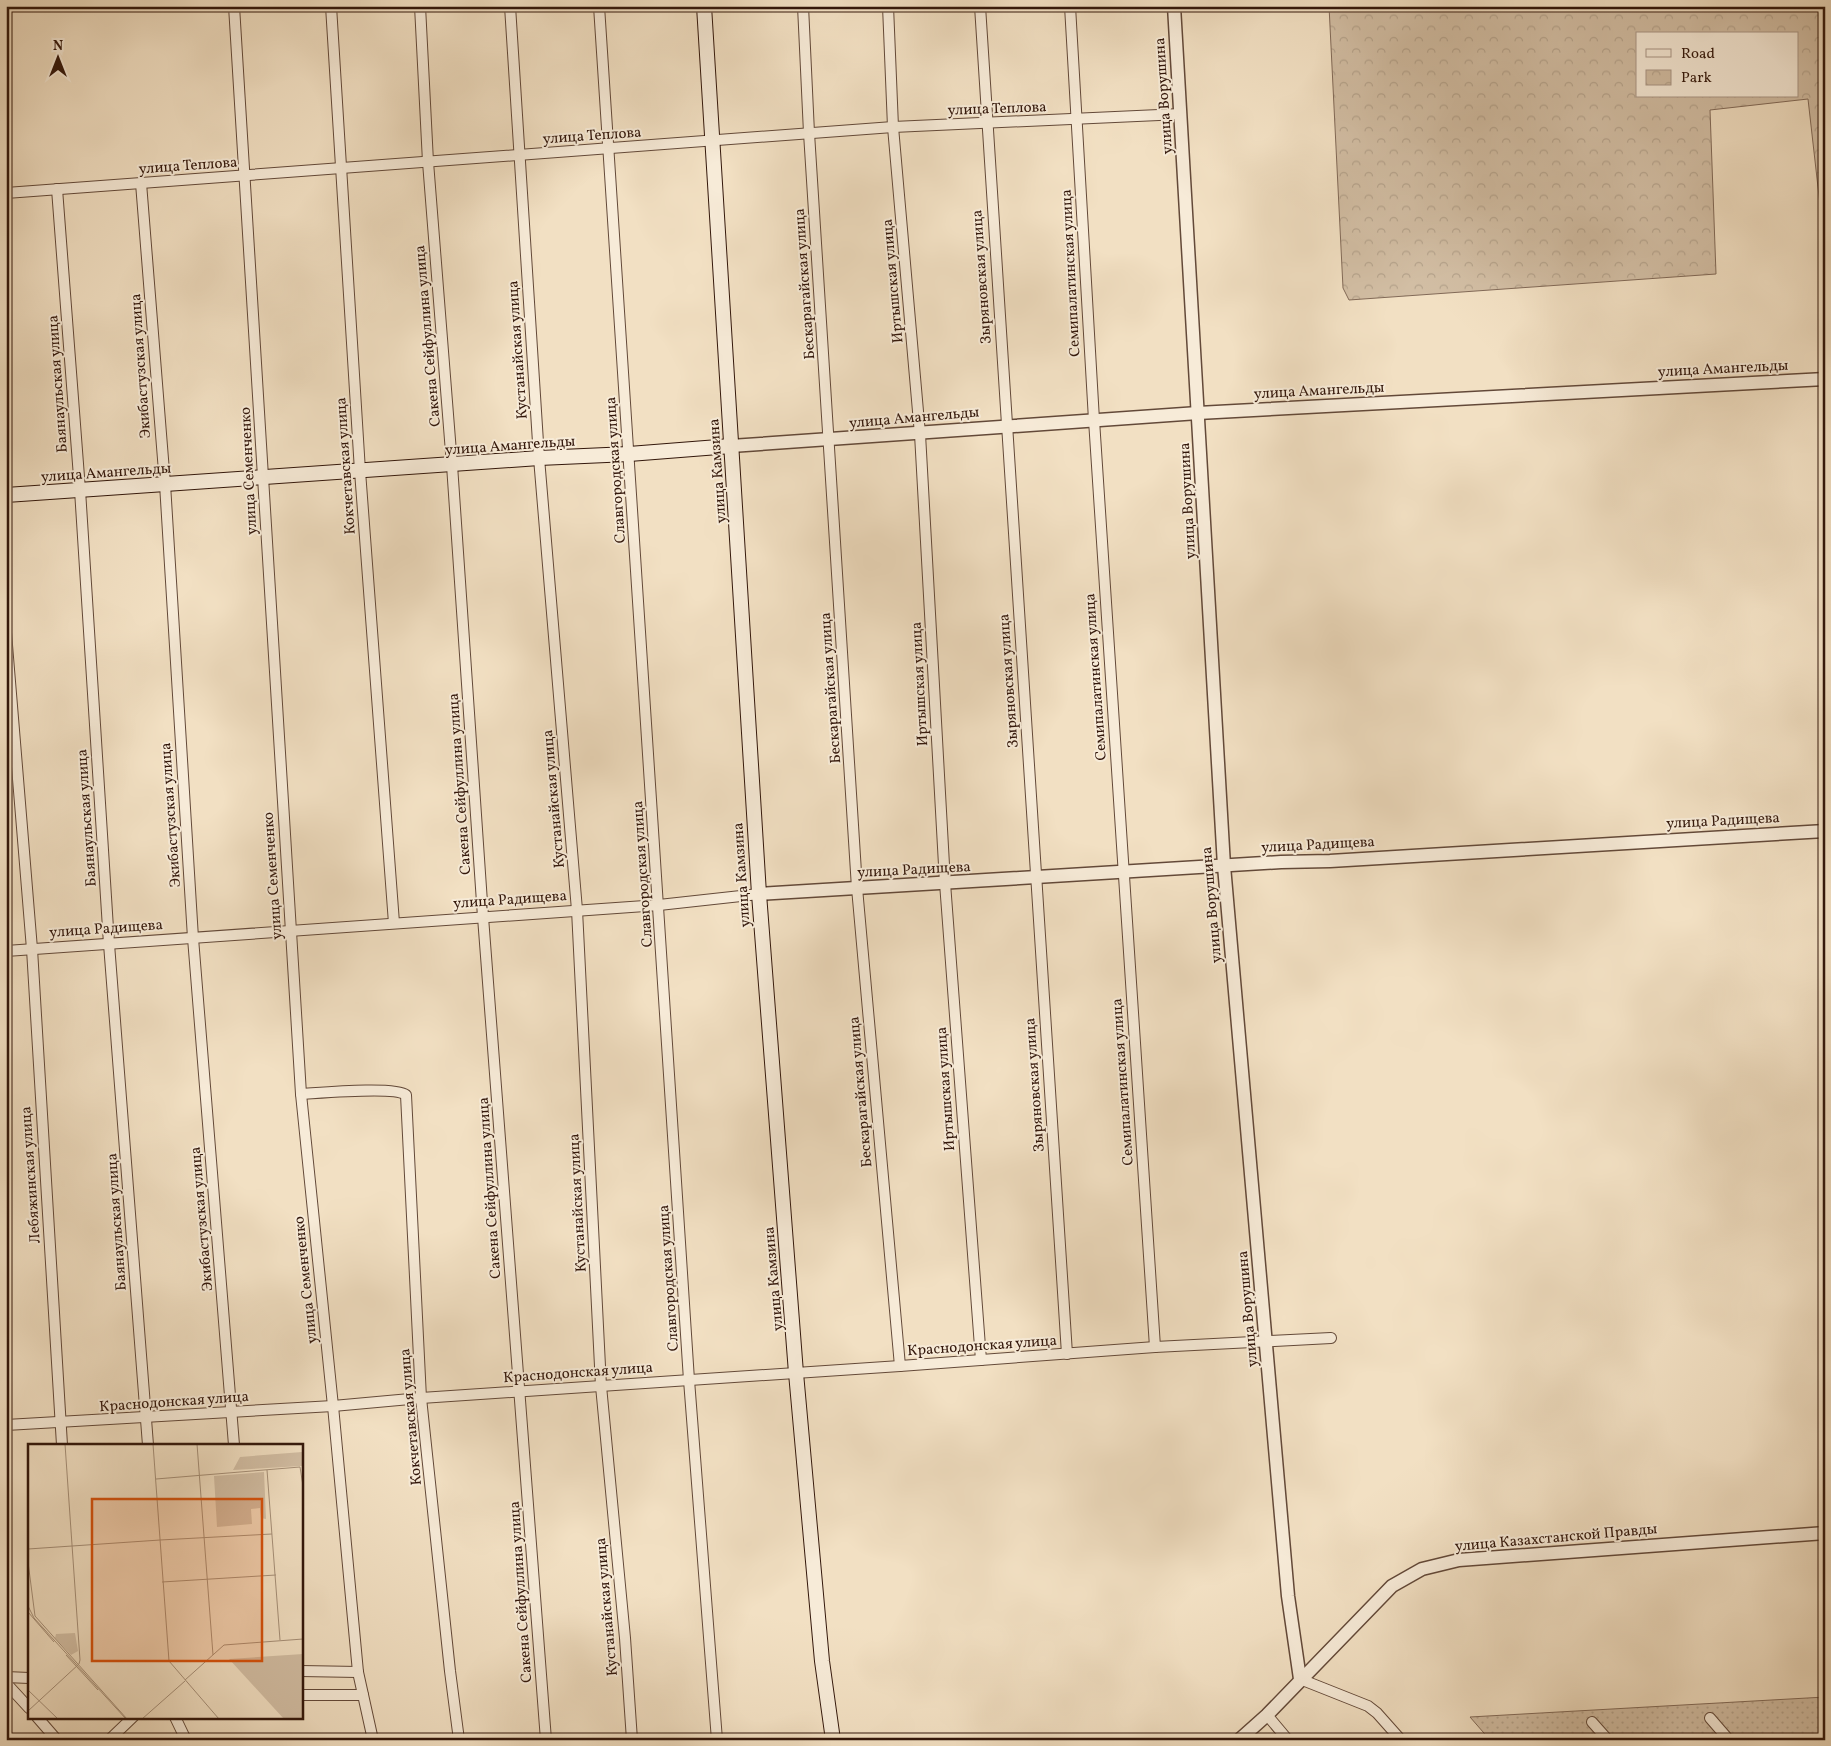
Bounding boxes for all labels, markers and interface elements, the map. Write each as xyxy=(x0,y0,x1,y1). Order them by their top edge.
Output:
north arrow xyxy=(32,32,82,82)
legend xyxy=(1636,32,1798,98)
text: N xyxy=(53,37,63,56)
street label: улица Ворушина xyxy=(1150,37,1179,155)
text: Road xyxy=(1681,44,1715,65)
text: Park xyxy=(1681,68,1712,89)
street label: улица Теплова xyxy=(947,97,1047,122)
street label: улица Теплова xyxy=(542,123,642,150)
street label: улица Теплова xyxy=(138,153,238,180)
street label: Семипалатинская улица xyxy=(1057,189,1086,357)
street label: Бескарагайская улица xyxy=(790,208,821,360)
street label: Зыряновская улица xyxy=(967,209,998,345)
street label: Иртышская улица xyxy=(878,218,909,344)
street label: Сакена Сейфуллина улица xyxy=(410,244,447,428)
street label: Кустанайская улица xyxy=(503,280,534,420)
street label: Экибастузская улица xyxy=(126,293,157,439)
street label: Баянаульская улица xyxy=(43,314,74,453)
street label: улица Амангельды xyxy=(1657,356,1789,383)
street label: улица Амангельды xyxy=(1253,378,1385,405)
street label: Славгородская улица xyxy=(601,396,632,544)
street label: Кокчетавская улица xyxy=(331,397,362,535)
street label: улица Амангельды xyxy=(848,402,980,435)
street label: улица Семенченко xyxy=(236,406,263,536)
street label: улица Камзина xyxy=(704,418,733,524)
street label: улица Амангельды xyxy=(444,431,576,462)
street label: улица Ворушина xyxy=(1175,442,1202,560)
street label: улица Амангельды xyxy=(40,458,172,489)
street label: Семипалатинская улица xyxy=(1080,593,1113,761)
street label: Бескарагайская улица xyxy=(816,612,847,764)
street label: Зыряновская улица xyxy=(994,613,1025,749)
street label: Иртышская улица xyxy=(907,621,934,747)
street label: Сакена Сейфуллина улица xyxy=(444,692,477,876)
street label: Кустанайская улица xyxy=(538,729,571,869)
street label: Экибастузская улица xyxy=(156,742,187,888)
street label: Баянаульская улица xyxy=(72,748,103,887)
street label: Славгородская улица xyxy=(628,800,659,948)
street label: улица Радищева xyxy=(1666,808,1780,835)
street label: улица Семенченко xyxy=(259,811,288,941)
street label: улица Камзина xyxy=(728,822,757,928)
street label: улица Радищева xyxy=(1261,832,1375,859)
street label: улица Ворушина xyxy=(1197,846,1228,964)
street label: улица Радищева xyxy=(857,857,971,884)
street label: улица Радищева xyxy=(453,886,568,915)
street label: улица Радищева xyxy=(49,915,164,944)
street label: Семипалатинская улица xyxy=(1107,998,1140,1166)
street label: Бескарагайская улица xyxy=(844,1015,879,1168)
street label: Зыряновская улица xyxy=(1020,1017,1051,1153)
street label: Иртышская улица xyxy=(932,1026,961,1152)
street label: Сакена Сейфуллина улица xyxy=(474,1096,507,1280)
street label: Лебяжинская улица xyxy=(16,1106,47,1244)
street label: Кустанайская улица xyxy=(564,1133,593,1273)
street label: Экибастузская улица xyxy=(186,1146,219,1292)
street label: Баянаульская улица xyxy=(102,1152,133,1291)
street label: Славгородская улица xyxy=(654,1204,685,1352)
street label: улица Семенченко xyxy=(289,1215,324,1345)
street label: улица Камзина xyxy=(759,1226,790,1332)
street label: улица Ворушина xyxy=(1233,1250,1264,1368)
street label: Краснодонская улица xyxy=(907,1331,1058,1362)
street label: Кокчетавская улица xyxy=(395,1347,428,1486)
street label: Краснодонская улица xyxy=(503,1358,654,1389)
street label: Краснодонская улица xyxy=(99,1387,250,1418)
inset map xyxy=(28,1444,302,1718)
street label: Сакена Сейфуллина улица xyxy=(505,1500,538,1684)
street label: улица Казахстанской Правды xyxy=(1454,1519,1659,1558)
street label: Кустанайская улица xyxy=(591,1537,624,1677)

